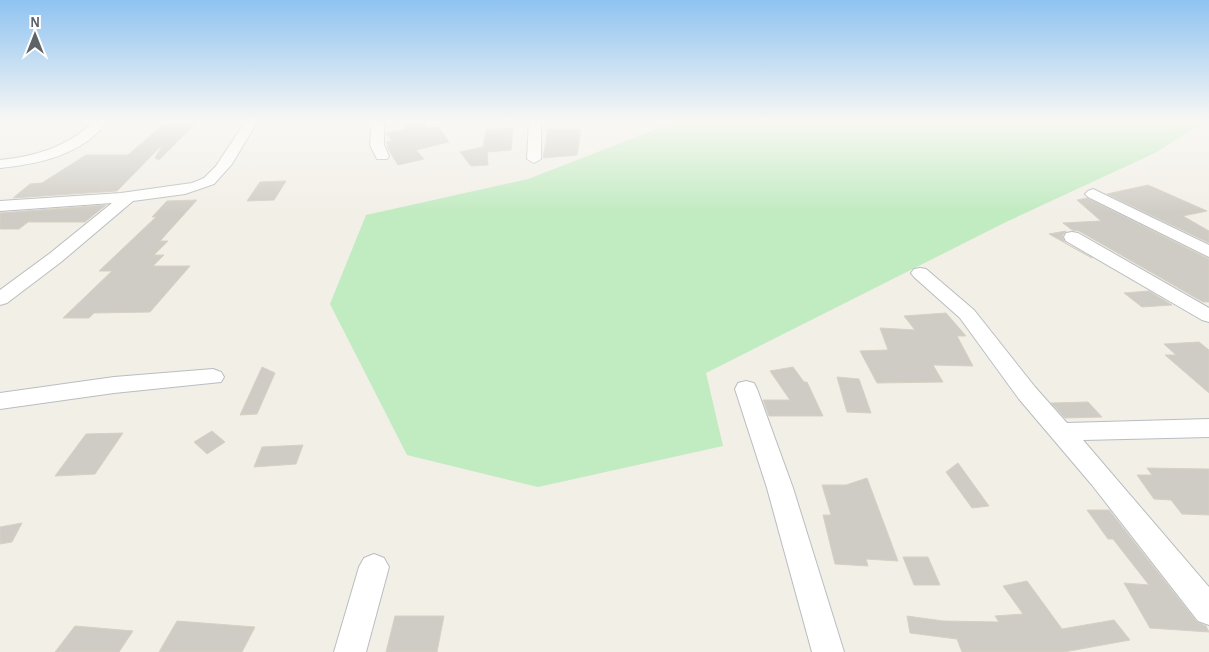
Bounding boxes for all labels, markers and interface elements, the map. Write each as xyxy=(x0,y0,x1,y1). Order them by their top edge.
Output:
north arrow xyxy=(10,10,60,60)
text: N xyxy=(30,16,40,30)

